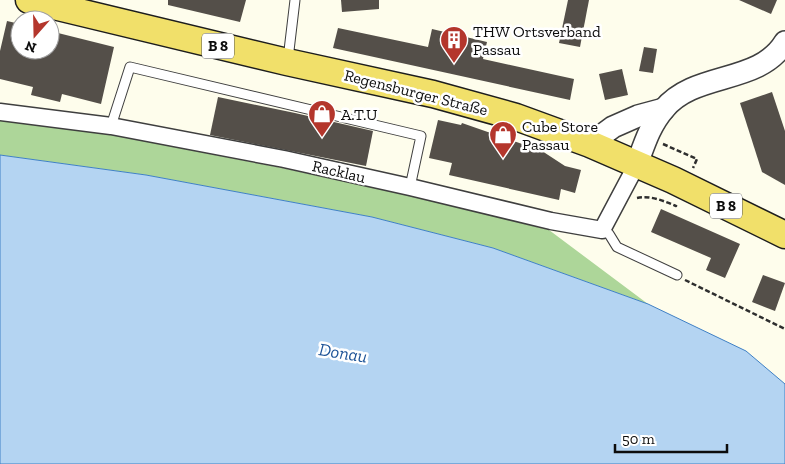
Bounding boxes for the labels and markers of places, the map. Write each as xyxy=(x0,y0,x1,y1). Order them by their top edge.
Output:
place label: THW Ortsverband Passau xyxy=(473,22,601,59)
building icon: THW Ortsverband Passau xyxy=(439,25,469,64)
shop icon: A.T.U xyxy=(307,99,337,138)
place label: A.T.U xyxy=(341,105,377,124)
place label: Cube Store Passau xyxy=(522,117,598,154)
shop icon: Cube Store Passau xyxy=(488,120,518,159)

